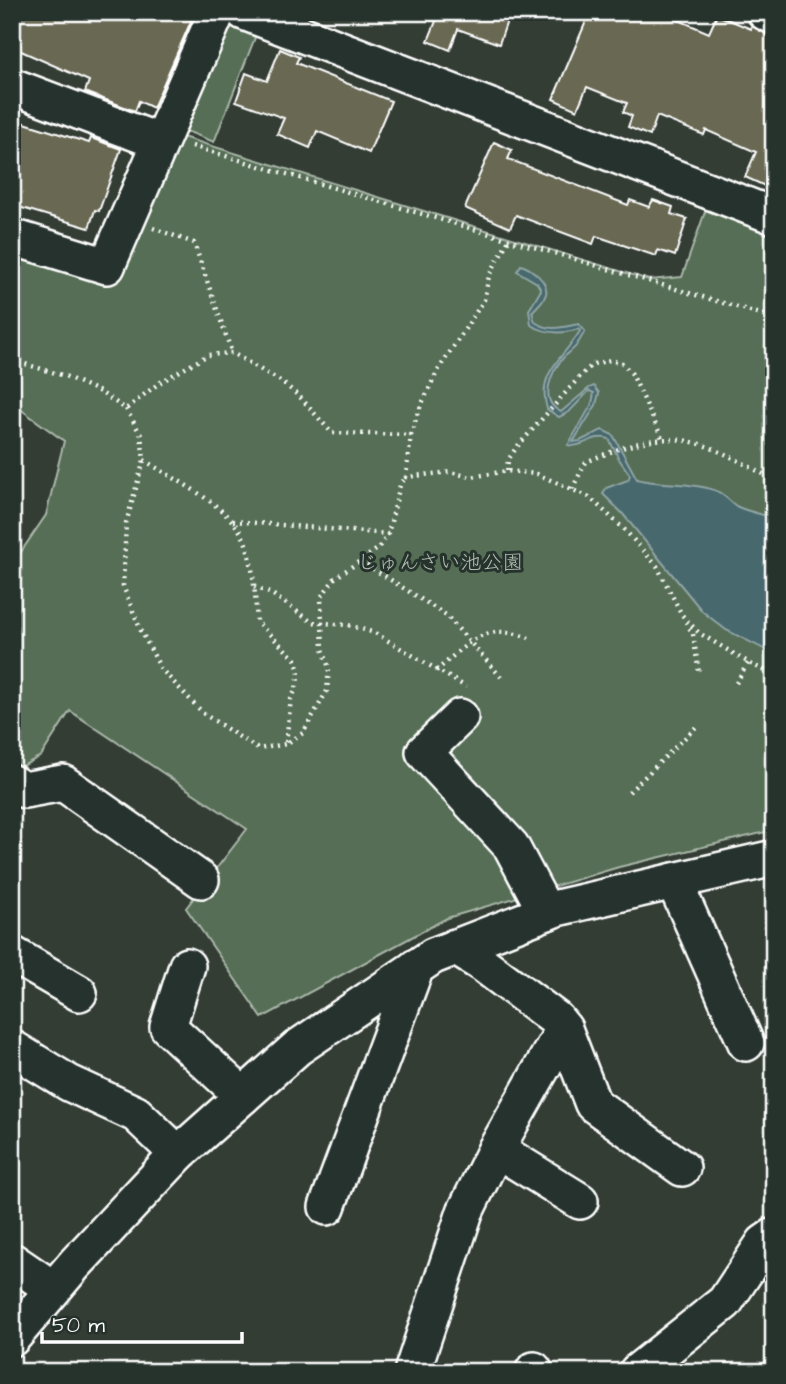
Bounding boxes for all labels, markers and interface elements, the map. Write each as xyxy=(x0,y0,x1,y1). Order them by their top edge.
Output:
park label: じゅんさい池公園 xyxy=(357,548,523,577)
scale bar xyxy=(42,1300,242,1344)
text: 50 m xyxy=(52,1311,106,1340)

